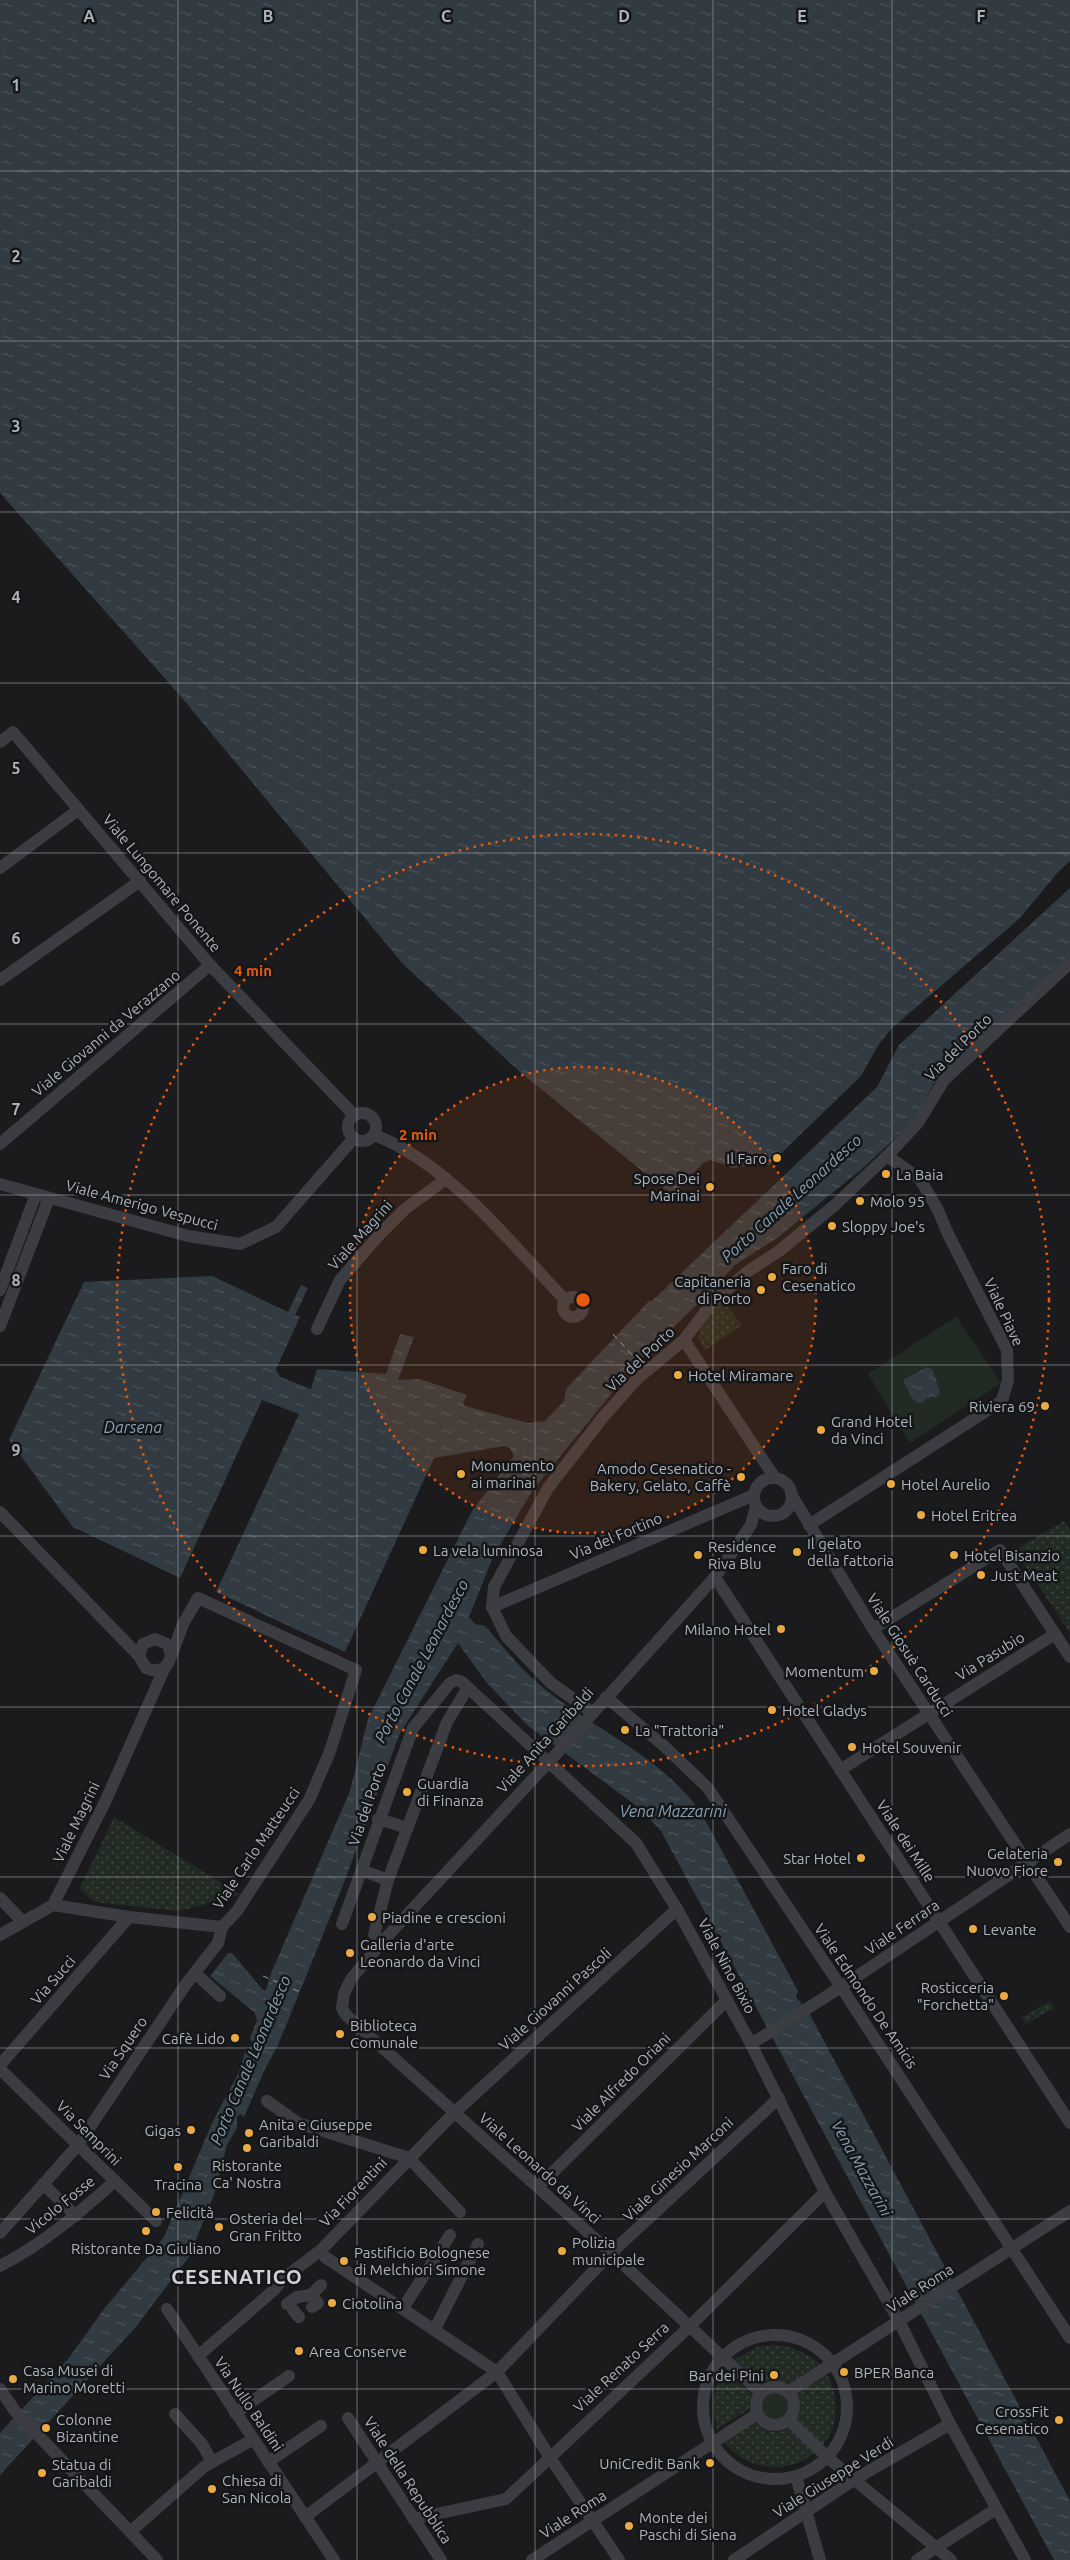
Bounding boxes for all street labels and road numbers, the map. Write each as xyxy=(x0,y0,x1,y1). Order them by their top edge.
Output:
street label: Viale Lungomare Ponente xyxy=(99,811,225,955)
street label: Viale Giovanni da Verazzano xyxy=(29,966,183,1100)
street label: Via del Porto xyxy=(921,1010,995,1084)
street label: Viale Amerigo Vespucci xyxy=(64,1176,220,1234)
street label: Viale Magrini xyxy=(324,1197,396,1273)
street label: Viale Piave xyxy=(981,1275,1027,1349)
street label: Via del Porto xyxy=(602,1323,678,1395)
street label: Via del Fortino xyxy=(567,1509,665,1563)
street label: Viale Giosuè Carducci xyxy=(864,1590,956,1720)
street label: Via Pasubio xyxy=(953,1628,1027,1684)
street label: Viale Anita Garibaldi xyxy=(493,1684,597,1796)
street label: Via del Porto xyxy=(345,1760,389,1848)
street label: Viale Magrini xyxy=(49,1779,103,1865)
street label: Viale Carlo Matteucci xyxy=(209,1784,303,1912)
street label: Viale dei Mille xyxy=(873,1797,939,1885)
street label: Viale Ferrara xyxy=(862,1896,942,1958)
street label: Viale Nino Bixio xyxy=(695,1916,759,2016)
street label: Viale Edmondo De Amicis xyxy=(811,1920,921,2072)
street label: Viale Giovanni Pascoli xyxy=(495,1944,615,2054)
street label: Via Succi xyxy=(27,1952,79,2008)
street label: Via Squero xyxy=(96,2013,150,2083)
street label: Viale Alfredo Oriani xyxy=(568,2029,674,2135)
street label: Via Semprini xyxy=(53,2097,125,2169)
street label: Viale Leonardo da Vinci xyxy=(476,2109,604,2227)
street label: Viale Ginesio Marconi xyxy=(619,2114,737,2224)
street label: Via Fiorentini xyxy=(316,2154,390,2230)
street label: Vicolo Fosse xyxy=(22,2172,98,2238)
street label: Viale Roma xyxy=(884,2260,956,2316)
street label: Viale Renato Serra xyxy=(570,2318,672,2416)
street label: Via Nullo Baldini xyxy=(211,2354,287,2454)
street label: Viale della Repubblica xyxy=(361,2413,455,2547)
street label: Viale Giuseppe Verdi xyxy=(770,2433,896,2521)
street label: Viale Roma xyxy=(537,2486,609,2542)

